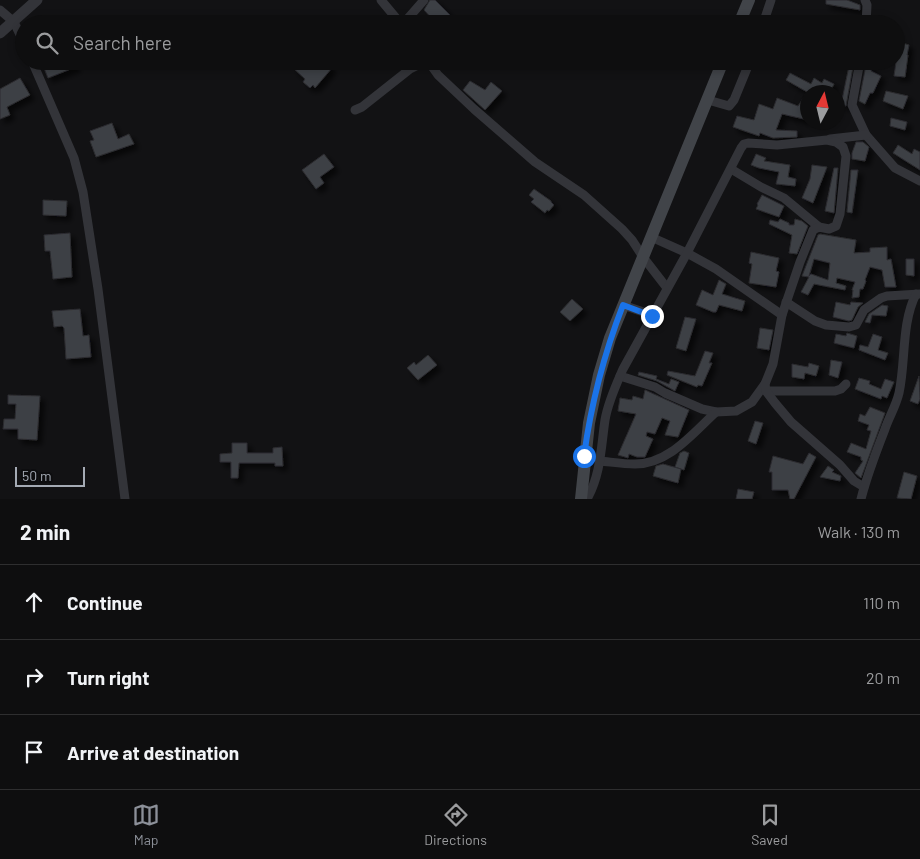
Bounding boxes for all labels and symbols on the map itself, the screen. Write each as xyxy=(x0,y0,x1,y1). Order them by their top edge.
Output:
north arrow xyxy=(800,85,845,130)
route end xyxy=(641,305,664,328)
route start xyxy=(573,445,596,468)
scale bar xyxy=(15,464,85,487)

